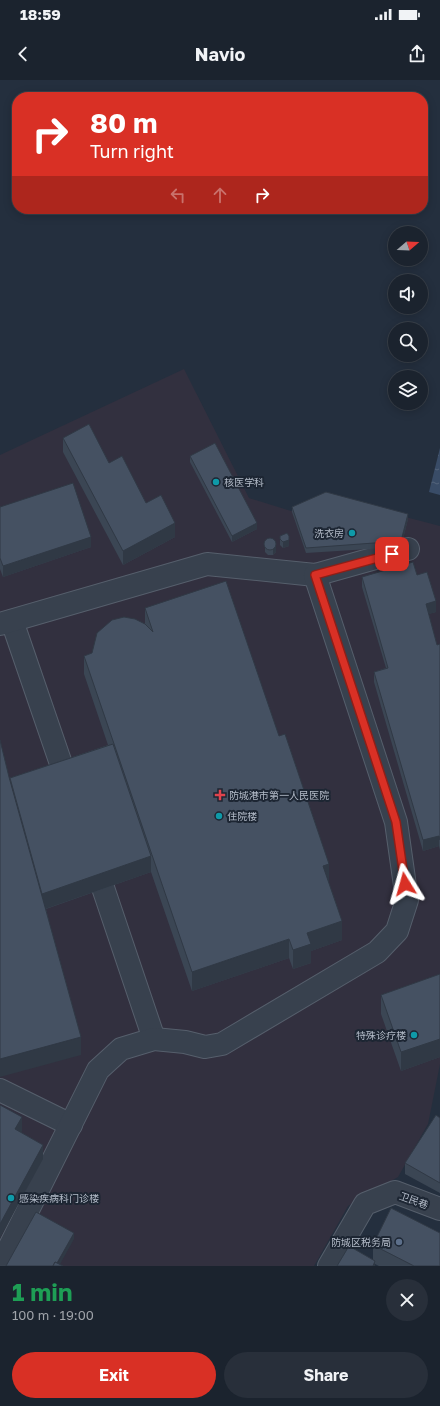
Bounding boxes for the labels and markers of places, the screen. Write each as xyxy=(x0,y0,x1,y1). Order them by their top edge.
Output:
place label: 核医学科 xyxy=(224,476,264,488)
marker: 核医学科 xyxy=(211,477,221,487)
place label: 洗衣房 xyxy=(314,527,344,539)
marker: 洗衣房 xyxy=(347,528,357,538)
pin xyxy=(375,537,409,571)
marker: 防城港市第一人民医院 xyxy=(214,789,226,801)
place label: 防城港市第一人民医院 xyxy=(229,789,329,801)
place label: 住院楼 xyxy=(227,810,257,822)
marker: 住院楼 xyxy=(214,811,224,821)
place label: 特殊诊疗楼 xyxy=(356,1029,406,1041)
marker: 特殊诊疗楼 xyxy=(409,1030,419,1040)
place label: 感染疾病科门诊楼 xyxy=(19,1192,99,1204)
marker: 感染疾病科门诊楼 xyxy=(6,1193,16,1203)
place label: 防城区税务局 xyxy=(331,1236,391,1248)
marker: 防城区税务局 xyxy=(394,1237,404,1247)

